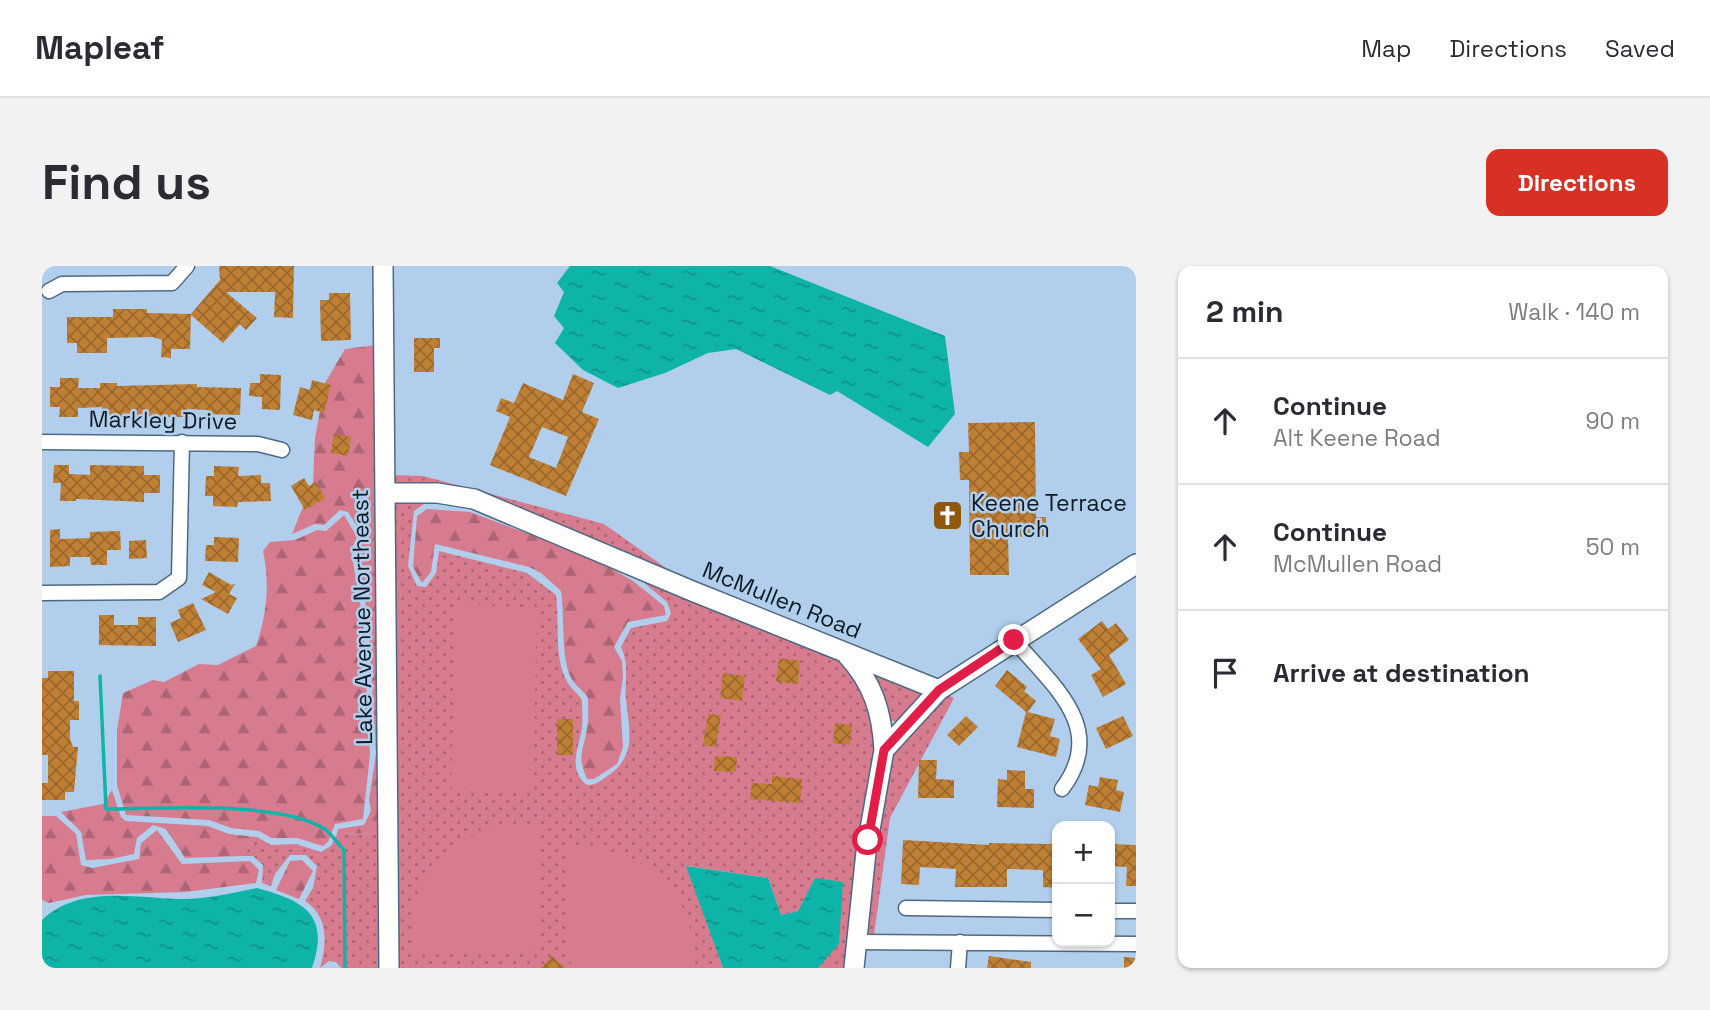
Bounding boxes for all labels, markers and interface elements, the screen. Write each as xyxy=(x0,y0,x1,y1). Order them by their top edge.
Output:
text: Mapleaf xyxy=(35,27,164,69)
text: Map xyxy=(1361,33,1411,64)
text: Directions xyxy=(1449,33,1567,64)
text: Saved xyxy=(1605,33,1675,64)
button: Directions xyxy=(1486,149,1668,216)
text: Find us xyxy=(42,151,211,213)
text: 2 min xyxy=(1206,292,1284,331)
text: Walk · 140 m xyxy=(1508,297,1640,327)
text: Continue xyxy=(1273,389,1387,423)
icon: ahead xyxy=(1206,402,1244,440)
street label: Markley Drive xyxy=(88,404,238,436)
text: 90 m xyxy=(1585,406,1640,436)
text: Alt Keene Road xyxy=(1273,423,1441,453)
place label: Keene Terrace Church xyxy=(971,488,1127,544)
street label: Lake Avenue Northeast xyxy=(345,489,379,745)
church icon: Keene Terrace Church xyxy=(931,499,965,533)
text: Continue xyxy=(1273,515,1387,549)
icon: ahead xyxy=(1206,528,1244,566)
text: 50 m xyxy=(1586,532,1640,562)
text: McMullen Road xyxy=(1273,549,1442,579)
street label: McMullen Road xyxy=(698,554,866,646)
route end xyxy=(998,624,1029,655)
icon: arrive xyxy=(1206,654,1244,692)
text: Arrive at destination xyxy=(1273,656,1530,690)
map controls xyxy=(1052,821,1115,947)
button: + xyxy=(1052,821,1115,884)
route start xyxy=(852,824,883,855)
button: − xyxy=(1052,884,1115,947)

